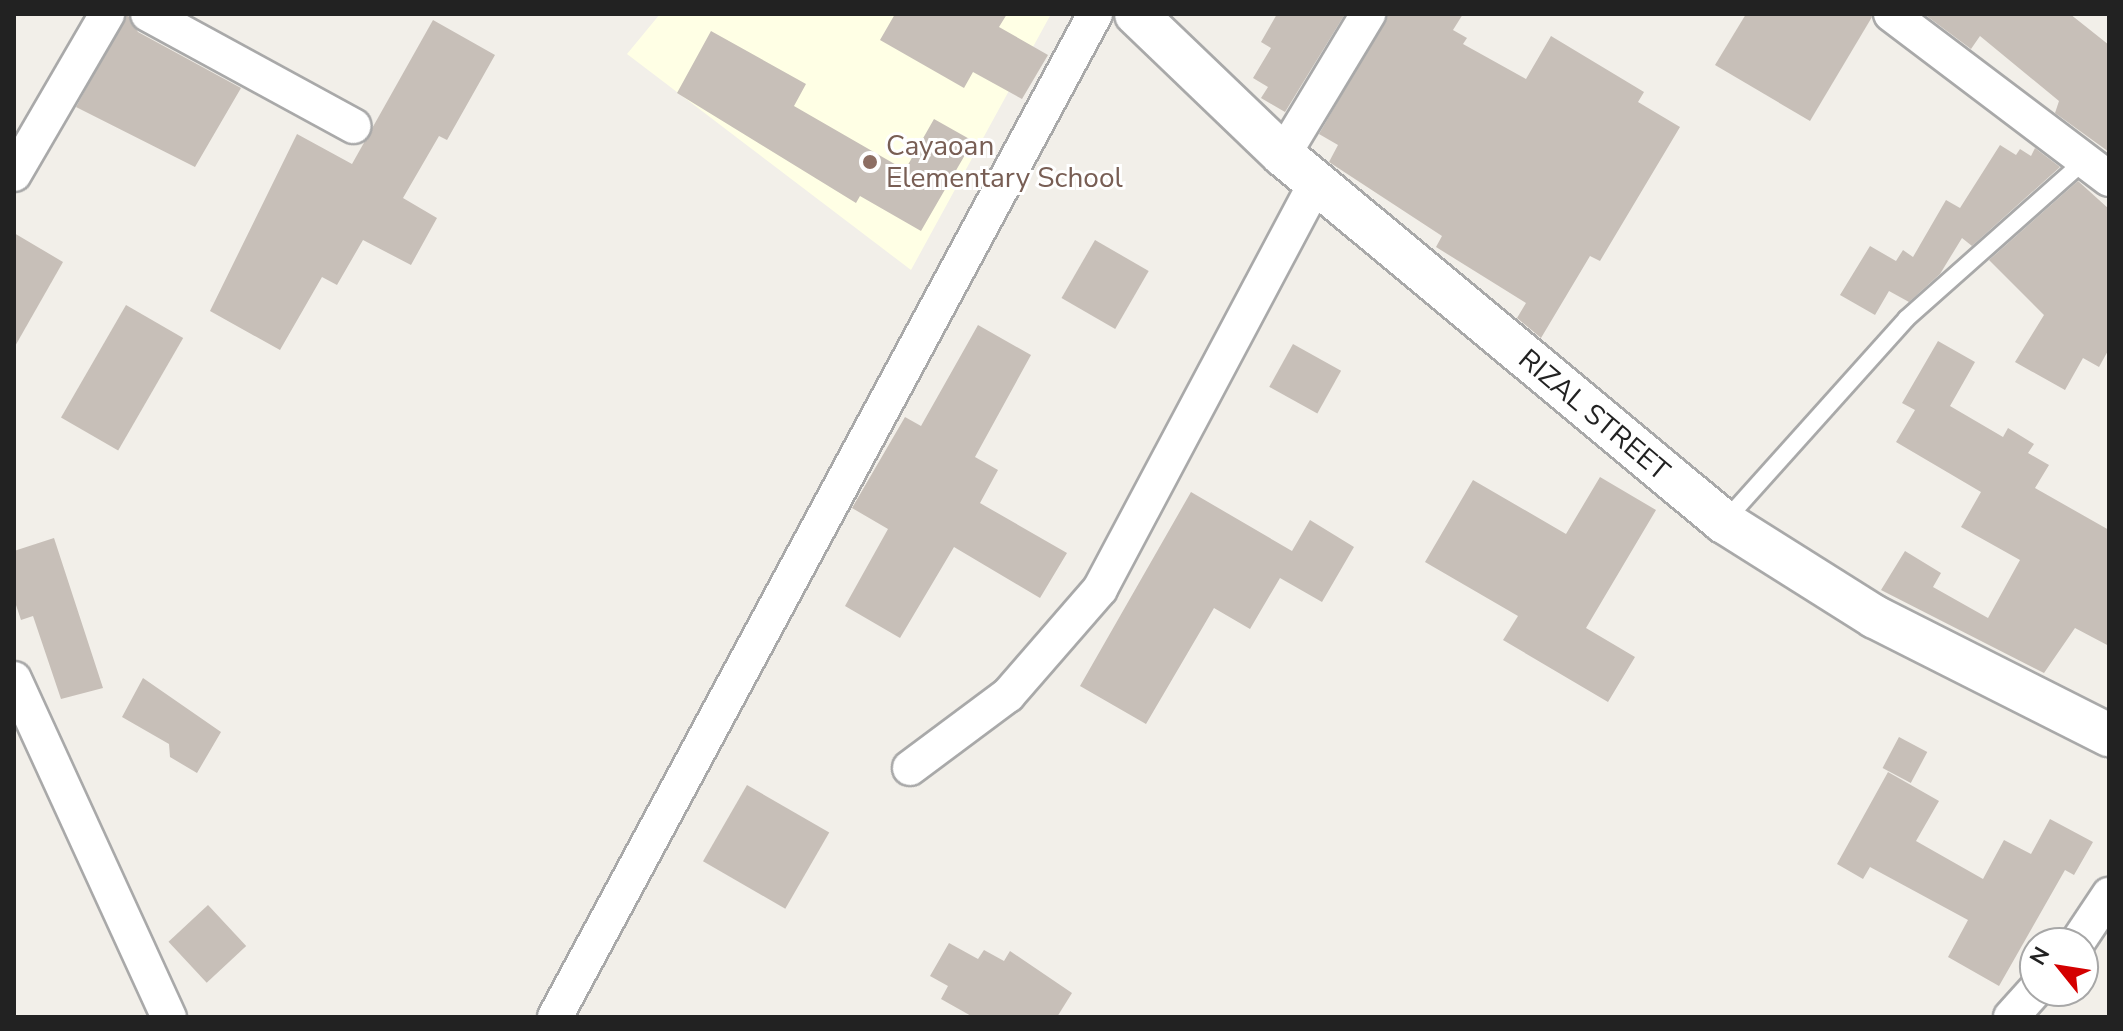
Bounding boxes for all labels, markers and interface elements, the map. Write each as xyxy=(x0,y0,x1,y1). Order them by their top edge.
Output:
place label: Cayaoan Elementary School xyxy=(886,129,1123,195)
marker: Cayaoan Elementary School xyxy=(861,153,879,171)
street label: RIZAL STREET xyxy=(1512,342,1676,488)
north arrow xyxy=(2019,927,2099,1007)
text: N xyxy=(2023,941,2057,971)

